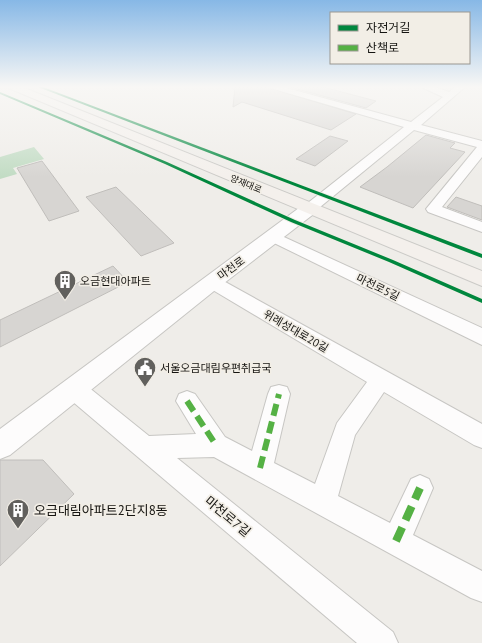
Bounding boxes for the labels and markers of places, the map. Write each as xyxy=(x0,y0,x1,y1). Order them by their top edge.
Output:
building icon: 오금현대아파트 xyxy=(52,268,78,301)
place label: 오금현대아파트 xyxy=(80,274,151,288)
public building icon: 서울오금대림우편취급국 xyxy=(132,355,158,388)
place label: 서울오금대림우편취급국 xyxy=(160,361,271,375)
building icon: 오금대림아파트2단지8동 xyxy=(5,497,31,530)
place label: 오금대림아파트2단지8동 xyxy=(34,502,168,519)

